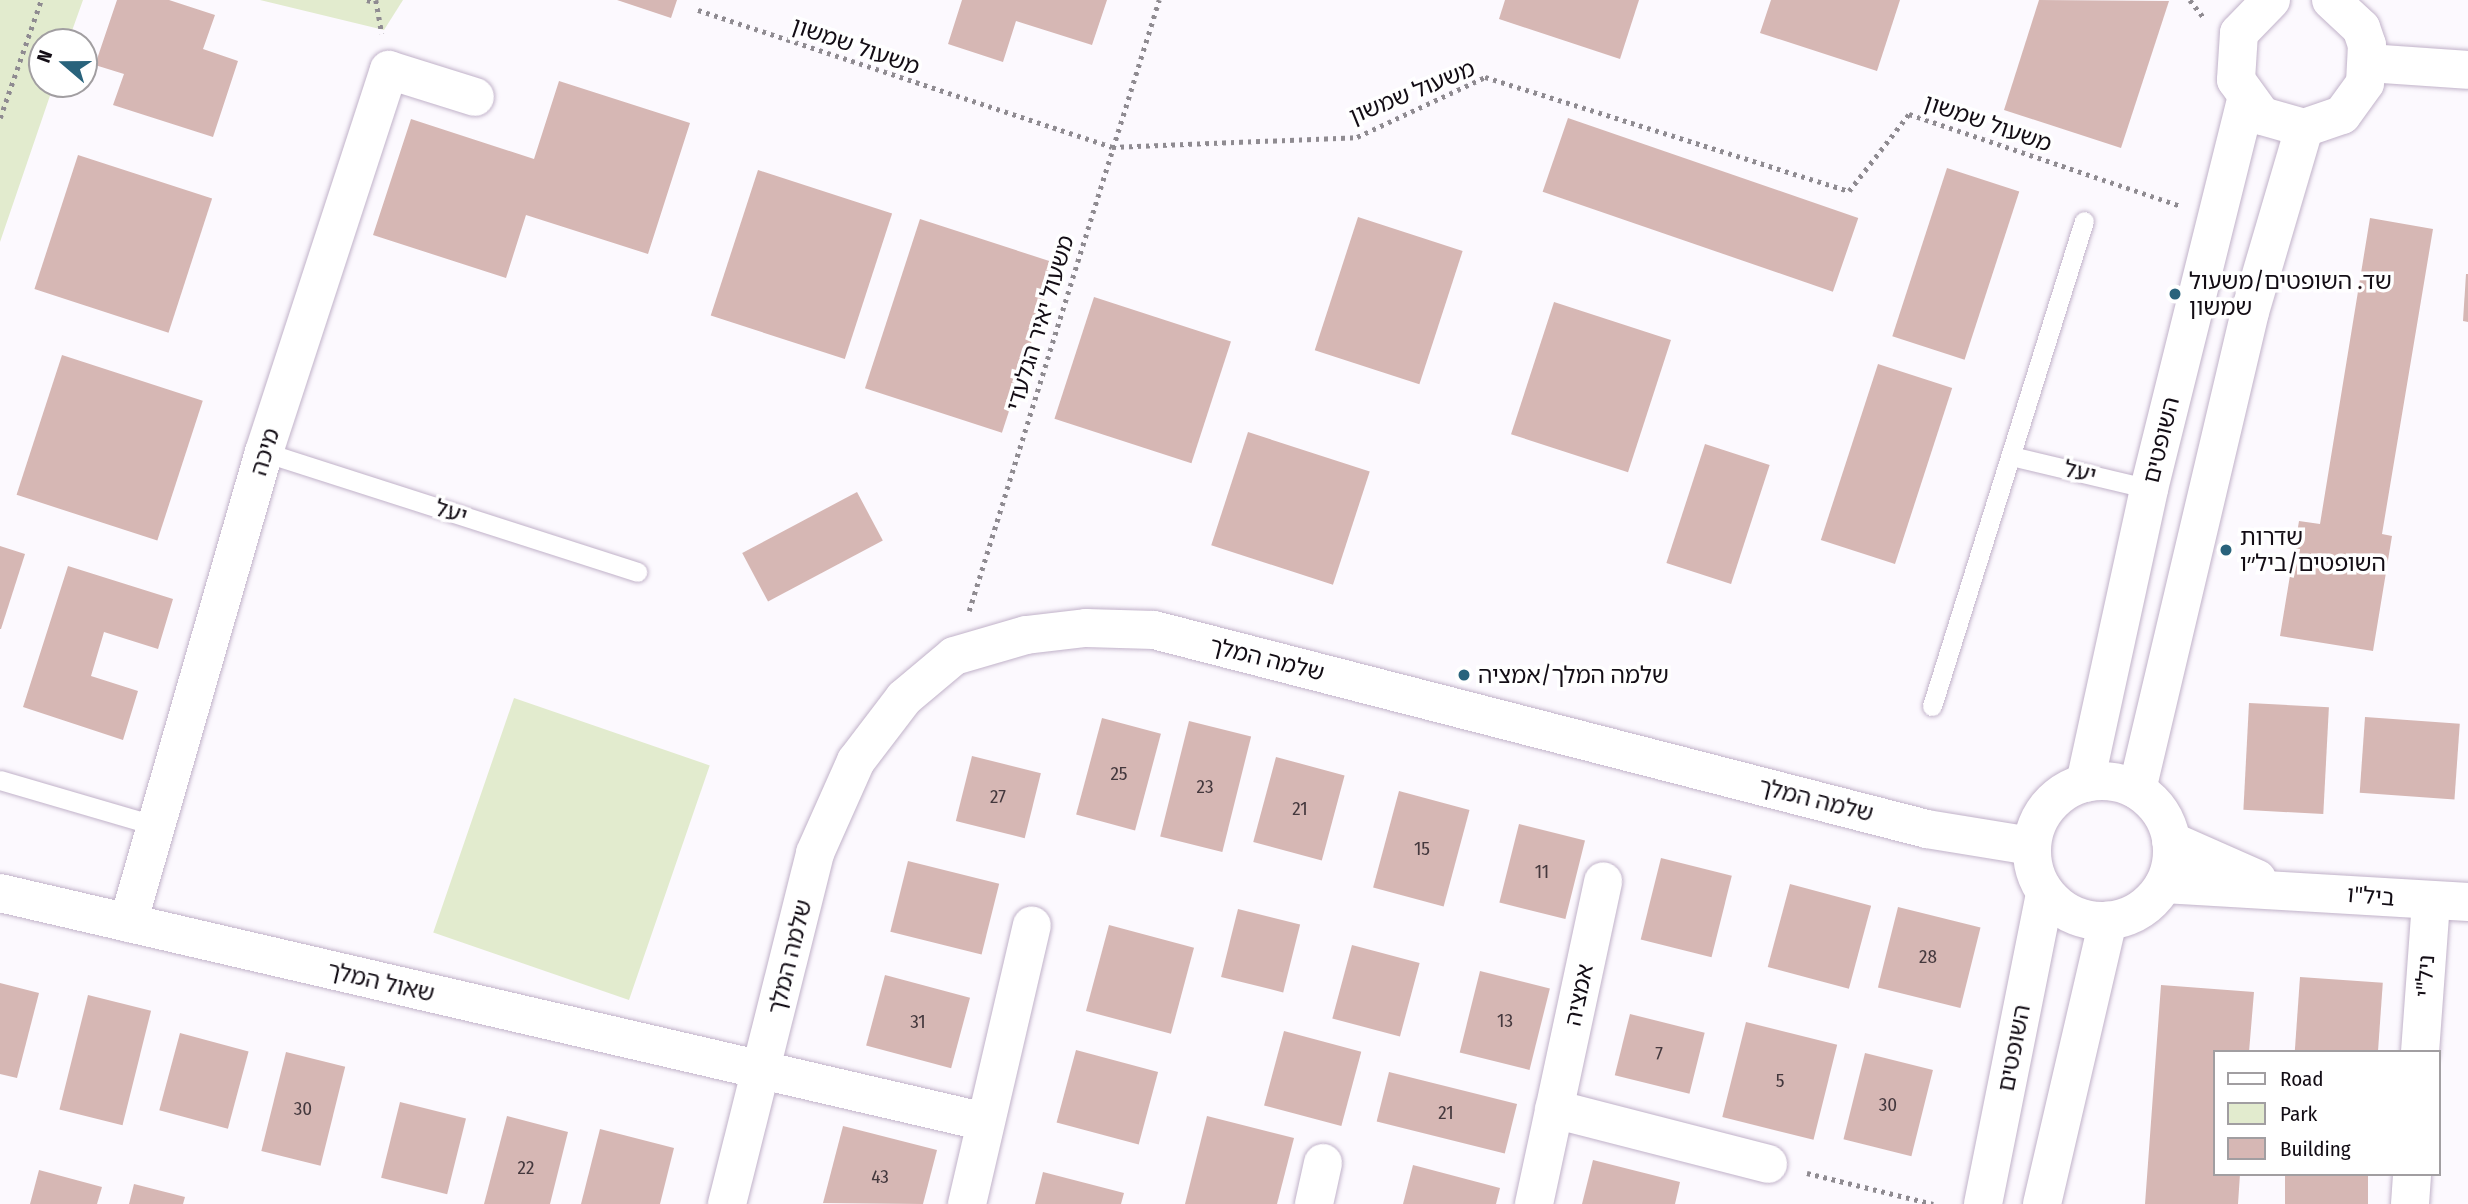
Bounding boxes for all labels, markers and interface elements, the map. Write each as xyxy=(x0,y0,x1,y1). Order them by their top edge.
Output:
street label: משעול שמשון xyxy=(789,11,923,81)
north arrow xyxy=(28,28,98,98)
text: N xyxy=(32,47,57,66)
street label: משעול שמשון xyxy=(1345,54,1479,130)
street label: משעול שמשון xyxy=(1921,88,2055,158)
street label: משעול יאיר הגלעדי xyxy=(1000,232,1080,414)
place label: שד. השופטים/משעול שמשון xyxy=(2189,267,2392,321)
marker: שד. השופטים/משעול שמשון xyxy=(2167,286,2183,302)
street label: השופטים xyxy=(2137,394,2185,486)
street label: מיכה xyxy=(245,425,285,479)
street label: יעל xyxy=(2061,455,2099,489)
street label: יעל xyxy=(431,494,471,530)
place label: שדרות השופטים/ביל״ו xyxy=(2240,523,2386,577)
marker: שדרות השופטים/ביל״ו xyxy=(2218,542,2234,558)
street label: שלמה המלך xyxy=(1207,631,1327,687)
place label: שלמה המלך/אמציה xyxy=(1478,661,1669,689)
marker: שלמה המלך/אמציה xyxy=(1456,667,1472,683)
house number: 25 xyxy=(1110,763,1128,785)
street label: שלמה המלך xyxy=(1756,772,1876,828)
house number: 23 xyxy=(1197,776,1213,798)
house number: 27 xyxy=(990,786,1006,808)
house number: 21 xyxy=(1292,798,1308,820)
house number: 15 xyxy=(1414,838,1430,860)
house number: 11 xyxy=(1535,861,1549,883)
street label: ביל"ו xyxy=(2346,880,2396,912)
street label: שלמה המלך xyxy=(762,897,818,1017)
house number: 28 xyxy=(1919,946,1937,968)
street label: ניל"י xyxy=(2410,954,2440,998)
street label: שאול המלך xyxy=(325,956,437,1008)
street label: אמציה xyxy=(1559,961,1599,1029)
street label: השופטים xyxy=(1992,1002,2036,1094)
house number: 13 xyxy=(1497,1010,1513,1032)
house number: 31 xyxy=(910,1011,926,1033)
house number: 7 xyxy=(1655,1043,1663,1065)
legend xyxy=(2212,1050,2440,1176)
text: Road xyxy=(2280,1066,2324,1092)
house number: 5 xyxy=(1776,1070,1784,1092)
house number: 30 xyxy=(1879,1094,1897,1116)
house number: 30 xyxy=(294,1098,312,1120)
text: Park xyxy=(2280,1101,2317,1127)
house number: 21 xyxy=(1438,1102,1454,1124)
text: Building xyxy=(2280,1136,2351,1162)
house number: 22 xyxy=(518,1157,534,1179)
house number: 43 xyxy=(871,1166,889,1188)

